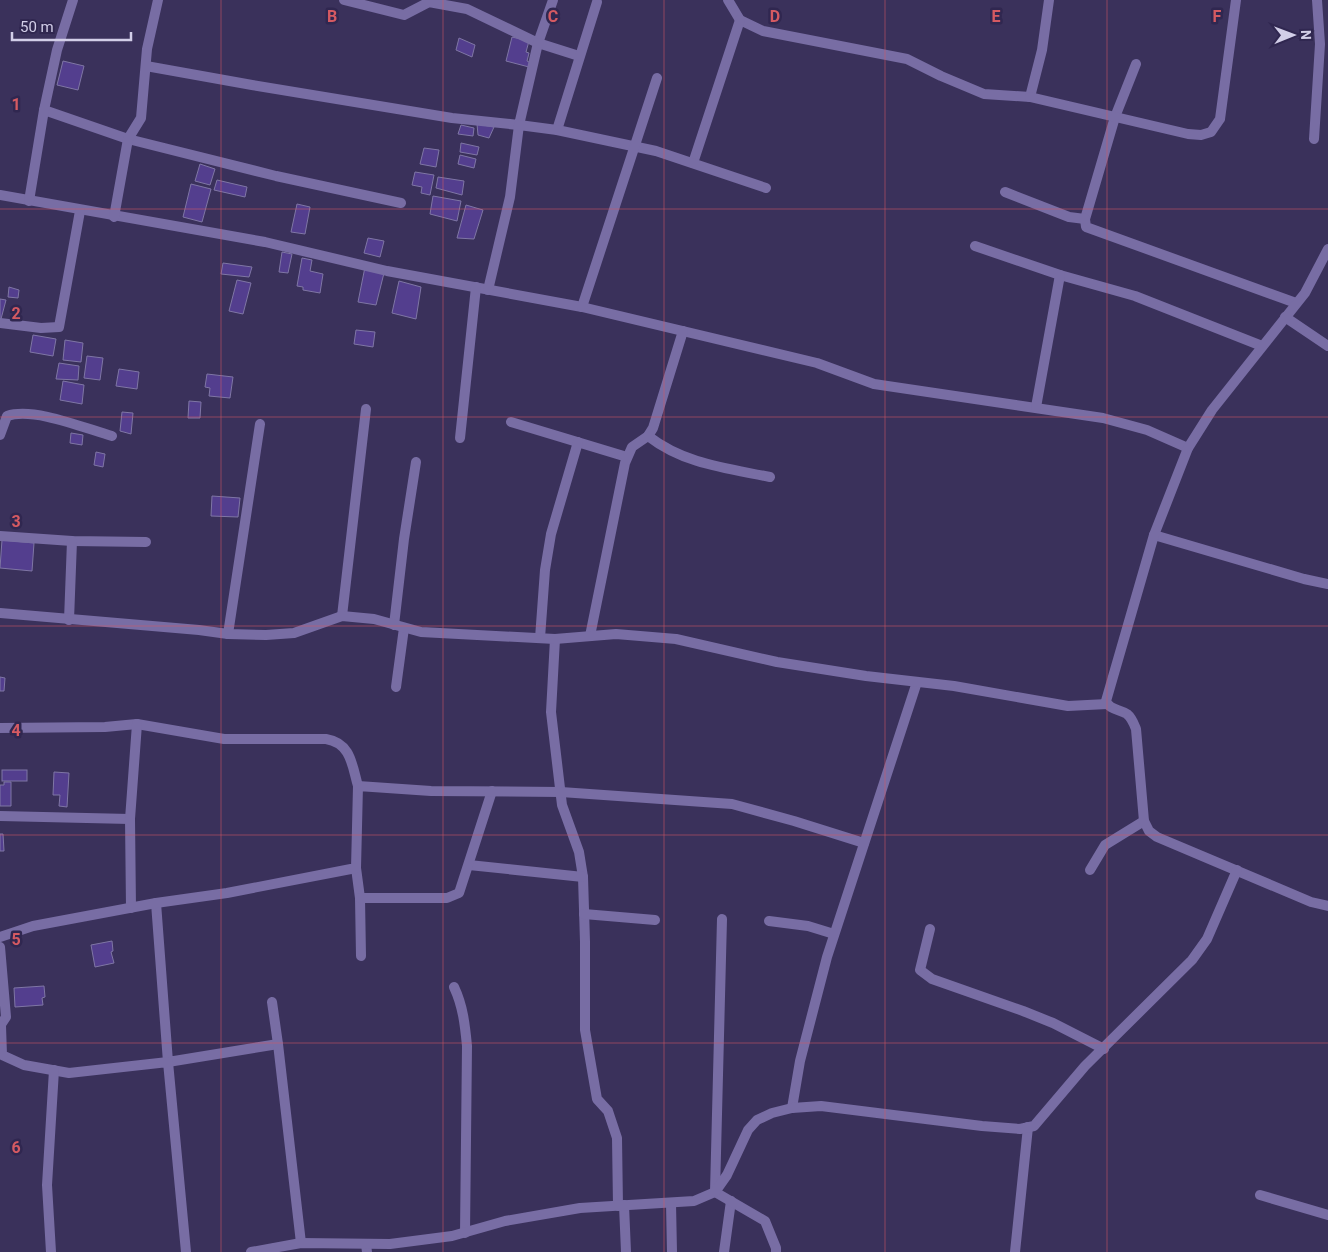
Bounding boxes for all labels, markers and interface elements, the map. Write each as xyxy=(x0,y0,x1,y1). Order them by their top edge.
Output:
text: B xyxy=(327,7,337,26)
text: C xyxy=(548,7,558,26)
text: D xyxy=(770,7,780,26)
text: E xyxy=(992,7,1001,26)
text: F xyxy=(1213,7,1222,26)
scale bar xyxy=(12,10,131,42)
north arrow xyxy=(1268,10,1318,60)
text: 50 m xyxy=(20,18,54,36)
text: N xyxy=(1298,30,1314,40)
text: 1 xyxy=(11,95,21,114)
text: 2 xyxy=(11,304,21,323)
text: 3 xyxy=(11,512,21,531)
text: 4 xyxy=(11,721,21,740)
text: 5 xyxy=(11,930,21,949)
text: 6 xyxy=(11,1138,21,1157)

